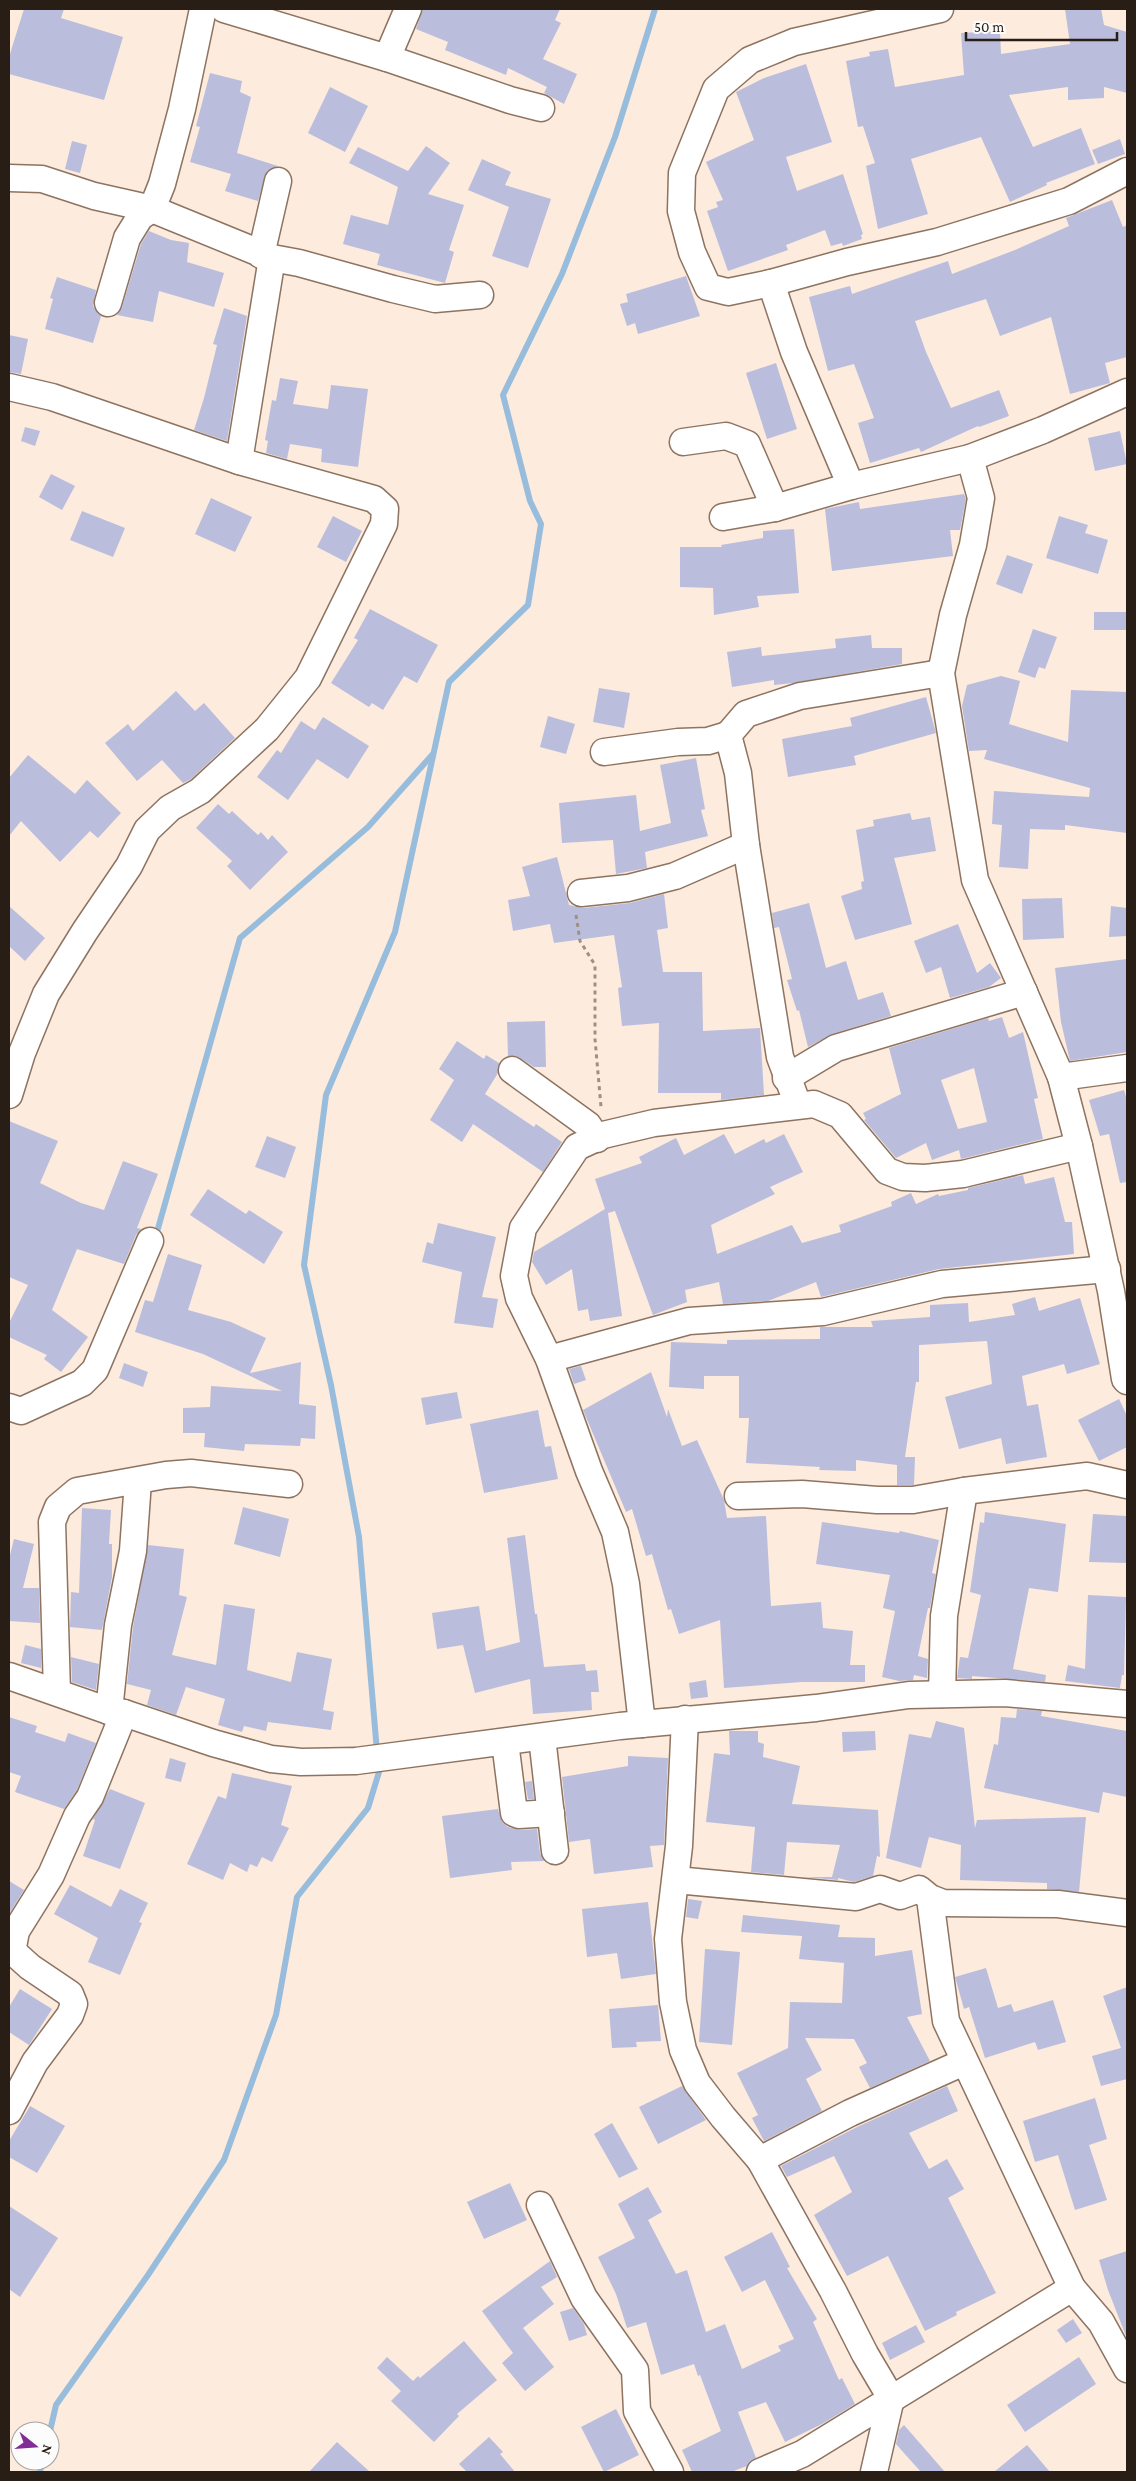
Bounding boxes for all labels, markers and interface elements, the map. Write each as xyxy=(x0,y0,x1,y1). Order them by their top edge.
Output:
scale bar xyxy=(966,10,1117,42)
text: 50 m xyxy=(974,19,1004,35)
north arrow xyxy=(10,2421,60,2471)
text: N xyxy=(38,2443,56,2457)

